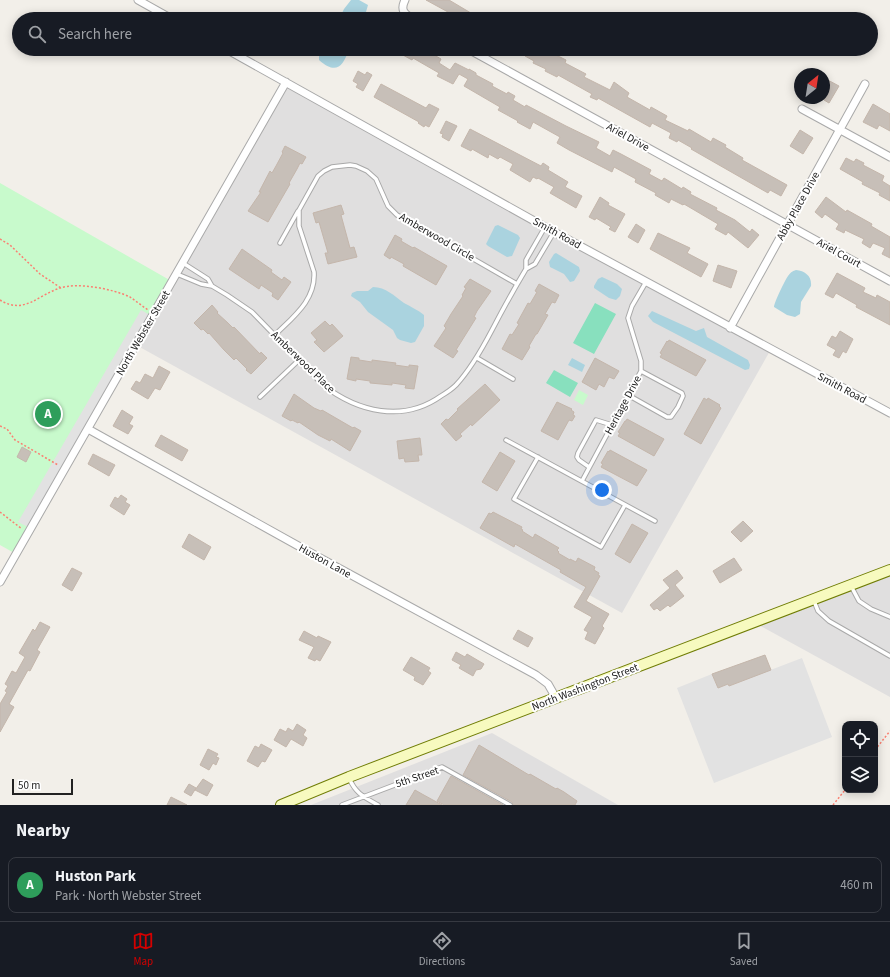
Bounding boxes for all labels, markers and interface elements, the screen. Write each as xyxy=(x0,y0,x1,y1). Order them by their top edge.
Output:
search box xyxy=(12,12,878,56)
icon: search xyxy=(26,23,48,45)
text: Search here xyxy=(58,24,132,45)
north arrow xyxy=(794,68,830,104)
street label: Ariel Drive xyxy=(604,119,653,155)
street label: Abby Place Drive xyxy=(773,169,823,243)
street label: Amberwood Circle xyxy=(397,209,478,265)
street label: Smith Road xyxy=(530,214,584,252)
street label: Ariel Court xyxy=(814,235,864,272)
street label: North Webster Street xyxy=(113,287,174,378)
street label: Amberwood Place xyxy=(268,328,339,397)
street label: Smith Road xyxy=(815,369,869,407)
street label: Heritage Drive xyxy=(601,372,645,437)
pin: A xyxy=(35,399,61,429)
your location xyxy=(592,480,612,500)
street label: Huston Lane xyxy=(296,540,354,582)
street label: North Washington Street xyxy=(530,660,641,714)
map controls xyxy=(842,721,878,793)
button: locate xyxy=(842,721,878,757)
button: layers xyxy=(842,757,878,793)
street label: 5th Street xyxy=(393,763,441,791)
scale bar xyxy=(12,777,73,796)
text: 50 m xyxy=(18,778,40,793)
text: Nearby xyxy=(16,819,70,843)
text: Huston Park xyxy=(55,866,136,887)
text: A xyxy=(26,876,34,894)
text: 460 m xyxy=(840,876,873,894)
text: Park · North Webster Street xyxy=(55,887,201,905)
tab: Map xyxy=(132,930,154,969)
tab: Directions xyxy=(419,930,465,969)
tab: Saved xyxy=(730,930,758,969)

